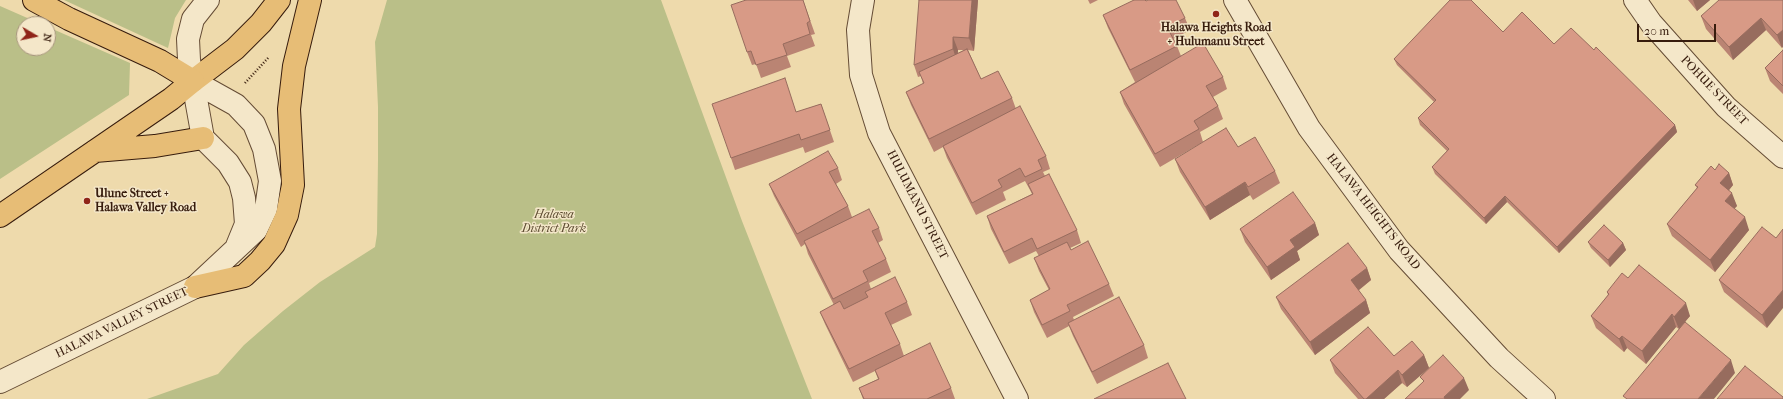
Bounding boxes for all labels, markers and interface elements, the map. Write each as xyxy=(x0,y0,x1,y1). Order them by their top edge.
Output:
marker: Halawa Heights Road + Hulumanu Street xyxy=(1211,9,1221,19)
north arrow xyxy=(16,16,56,56)
scale bar xyxy=(1639,16,1718,42)
place label: Halawa Heights Road + Hulumanu Street xyxy=(1161,21,1271,49)
text: 20 m xyxy=(1644,24,1669,38)
text: N xyxy=(40,33,54,43)
street label: POHUE STREET xyxy=(1677,53,1751,129)
street label: HULUMANU STREET xyxy=(883,148,951,262)
street label: HALAWA HEIGHTS ROAD xyxy=(1323,151,1423,273)
place label: Ulune Street + Halawa Valley Road xyxy=(95,187,196,215)
marker: Ulune Street + Halawa Valley Road xyxy=(82,196,92,206)
park label: Halawa District Park xyxy=(522,208,586,236)
street label: HALAWA VALLEY STREET xyxy=(53,284,191,362)

